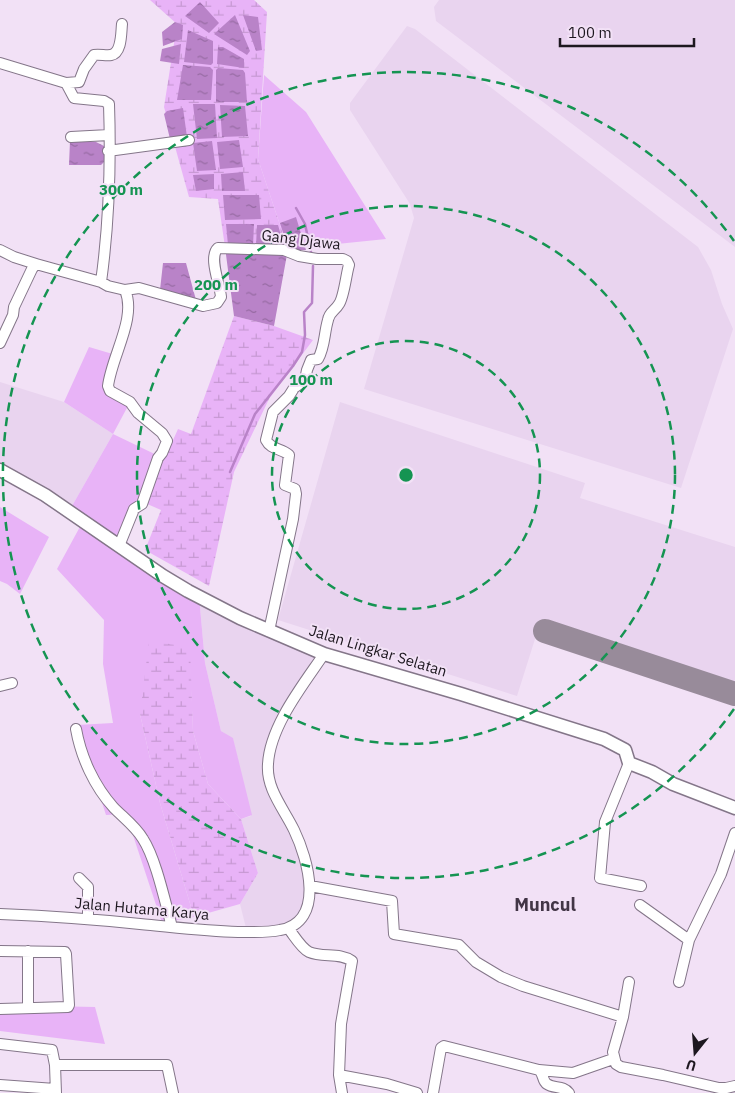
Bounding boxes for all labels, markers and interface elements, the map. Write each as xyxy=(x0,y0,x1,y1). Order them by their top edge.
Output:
scale bar xyxy=(560,15,694,47)
text: 100 m xyxy=(568,23,612,42)
text: 300 m xyxy=(99,180,143,199)
street label: Gang Djawa xyxy=(260,225,342,254)
text: 200 m xyxy=(194,275,238,294)
text: 100 m xyxy=(289,370,333,389)
centre of rings xyxy=(397,466,415,484)
street label: Jalan Lingkar Selatan xyxy=(307,620,449,681)
street label: Jalan Hutama Karya xyxy=(74,893,210,924)
district label: Muncul xyxy=(514,893,576,916)
north arrow xyxy=(670,1028,720,1078)
text: U xyxy=(684,1055,698,1075)

